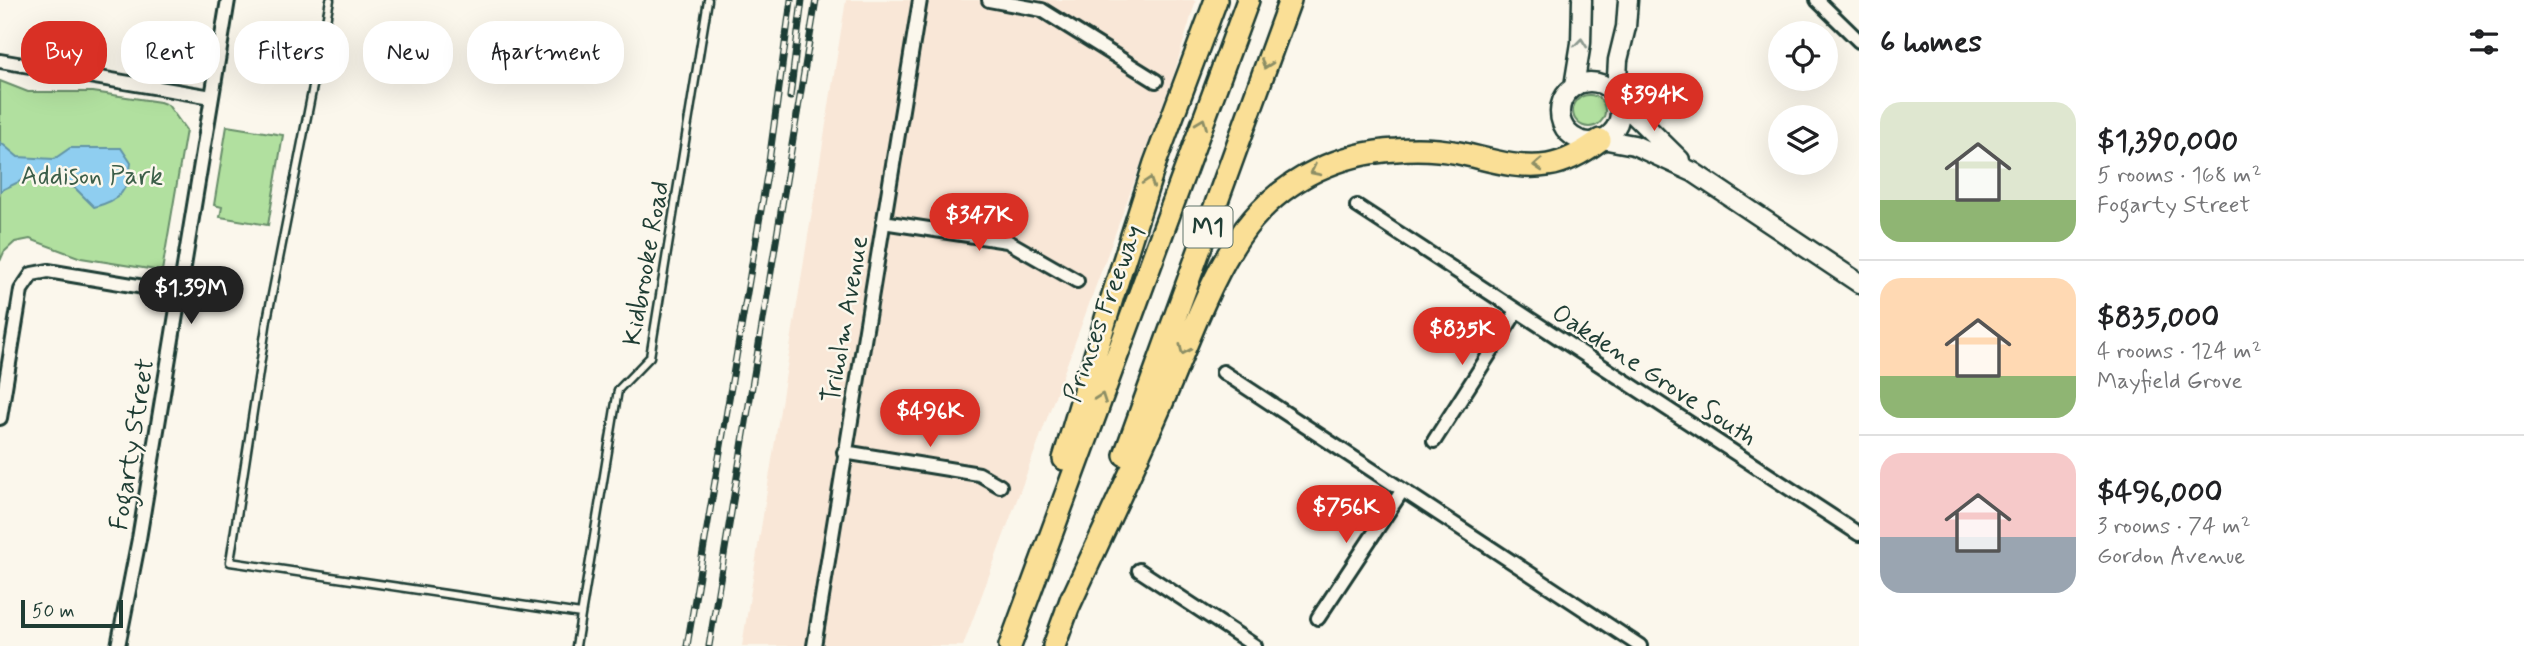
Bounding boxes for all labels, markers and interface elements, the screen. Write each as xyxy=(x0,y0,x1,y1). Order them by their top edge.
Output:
chip: Buy xyxy=(21,21,107,84)
chip: Rent xyxy=(121,21,220,84)
chip: Filters xyxy=(234,21,349,84)
chip: New xyxy=(363,21,453,84)
chip: Apartment xyxy=(467,21,624,84)
map controls xyxy=(1768,21,1838,175)
button: locate xyxy=(1768,21,1838,91)
text: 6 homes xyxy=(1880,23,1982,62)
icon: filters xyxy=(2465,23,2503,61)
one-way arrow xyxy=(1573,37,1588,49)
one-way arrow xyxy=(1261,58,1275,70)
pin: $394K xyxy=(1605,74,1703,133)
text: $394K xyxy=(1620,81,1688,111)
button: layers xyxy=(1768,105,1838,175)
one-way arrow xyxy=(1194,118,1208,130)
text: $1,390,000 xyxy=(2097,122,2238,161)
icon: home xyxy=(1936,130,2020,214)
one-way arrow xyxy=(1532,158,1543,173)
park label: Addison Park xyxy=(21,160,163,194)
text: 5 rooms · 168 m² xyxy=(2097,161,2262,191)
one-way arrow xyxy=(1310,162,1322,176)
one-way arrow xyxy=(1141,176,1156,188)
street label: Kidbrooke Road xyxy=(616,178,678,348)
text: Fogarty Street xyxy=(2097,191,2250,221)
pin: $347K xyxy=(930,194,1028,253)
text: $347K xyxy=(946,201,1012,231)
road number: M1 xyxy=(1184,207,1232,248)
street label: Princes Freeway xyxy=(1056,221,1152,407)
street label: Triholm Avenue xyxy=(815,233,877,406)
pin: $1.39M xyxy=(134,266,248,326)
text: $1.39M xyxy=(155,274,227,304)
street label: Oakdene Grove South xyxy=(1545,297,1763,455)
text: $835,000 xyxy=(2097,298,2219,337)
icon: home xyxy=(1936,306,2020,390)
pin: $835K xyxy=(1413,308,1511,367)
text: $835K xyxy=(1429,315,1495,345)
text: 4 rooms · 124 m² xyxy=(2097,337,2262,367)
one-way arrow xyxy=(1179,343,1193,355)
street label: Fogarty Street xyxy=(103,356,166,533)
text: Mayfield Grove xyxy=(2097,367,2243,397)
pin: $496K xyxy=(881,390,979,449)
one-way arrow xyxy=(1092,392,1106,404)
text: $496K xyxy=(896,397,964,427)
text: $496,000 xyxy=(2097,473,2223,512)
icon: home xyxy=(1936,481,2020,565)
pin: $756K xyxy=(1297,486,1395,545)
text: $756K xyxy=(1313,493,1379,523)
text: 3 rooms · 74 m² xyxy=(2097,512,2251,542)
text: Gordon Avenue xyxy=(2097,542,2245,572)
scale bar xyxy=(21,597,122,629)
text: 50 m xyxy=(32,599,75,624)

